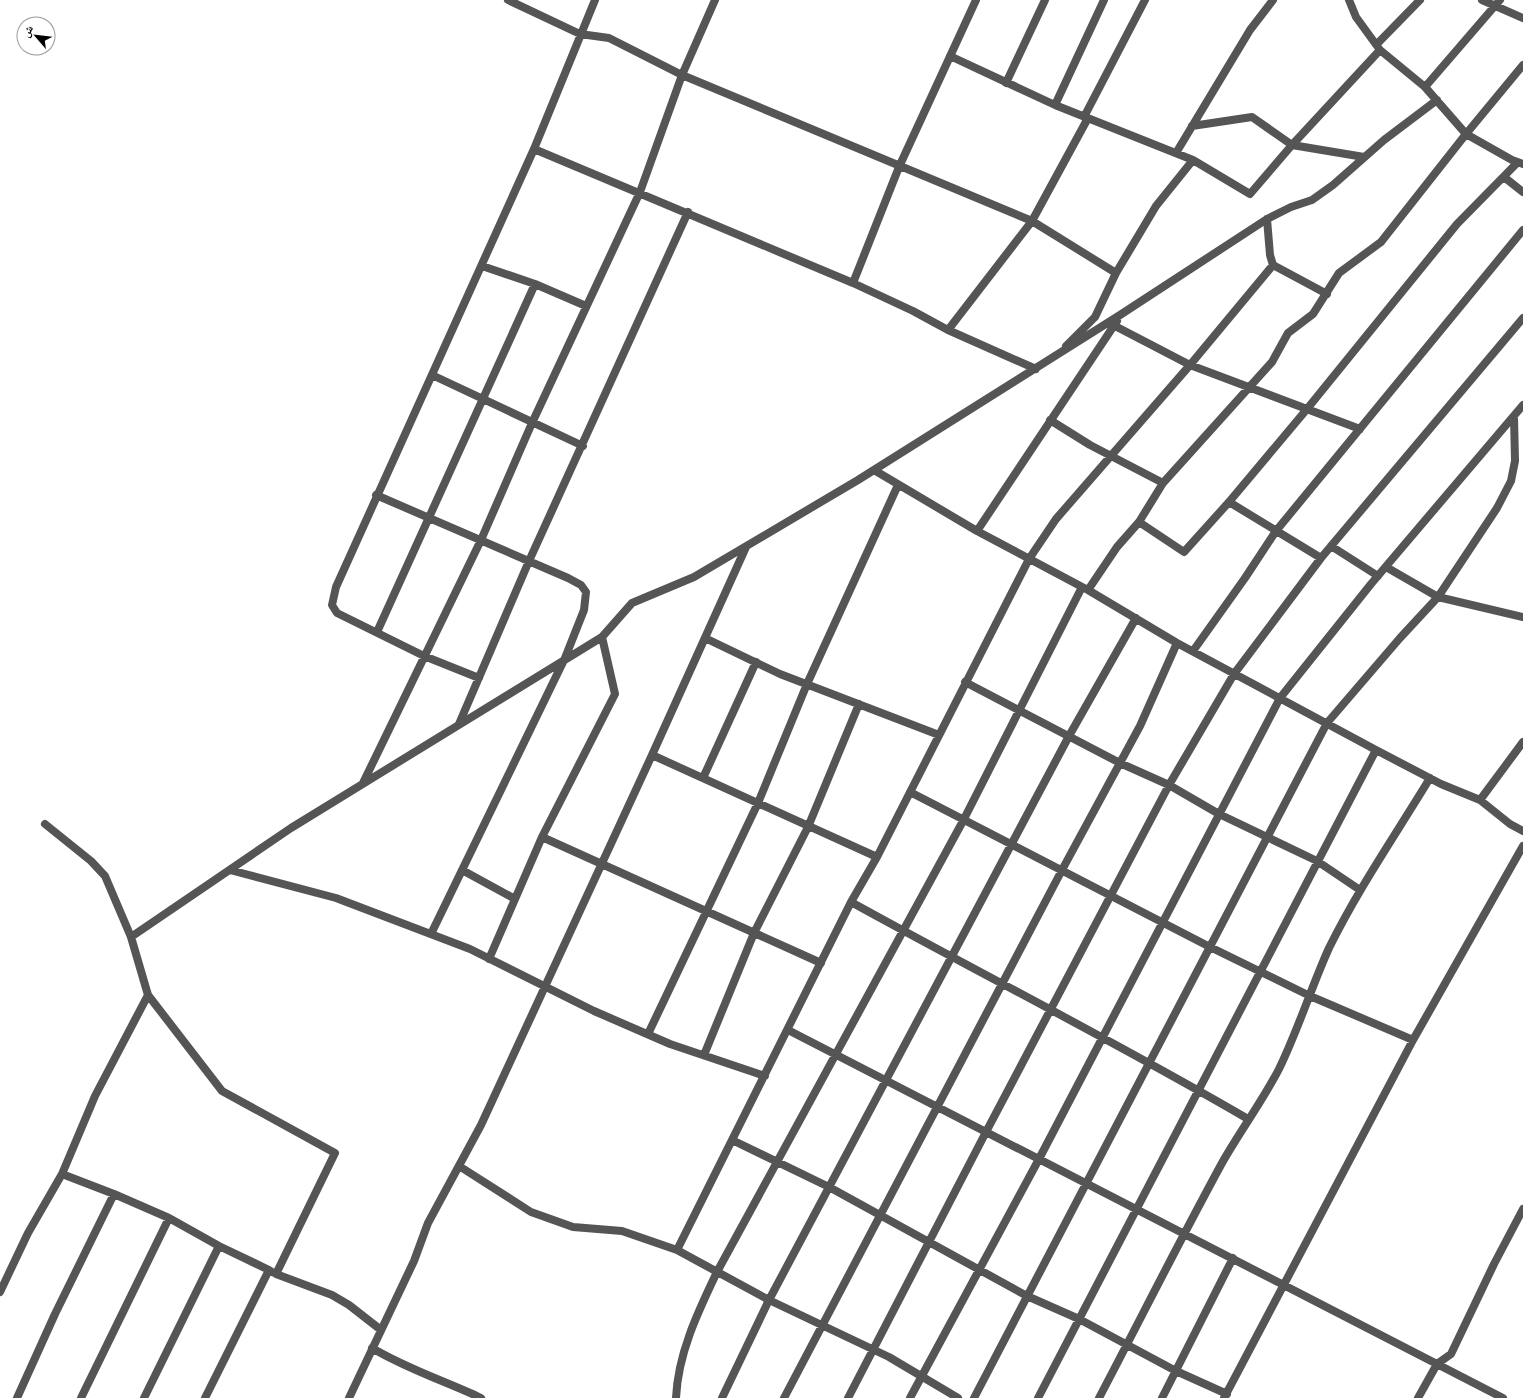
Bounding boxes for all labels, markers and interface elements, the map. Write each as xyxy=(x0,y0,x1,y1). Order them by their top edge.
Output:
north arrow xyxy=(16,16,56,56)
text: ش xyxy=(19,23,37,40)

